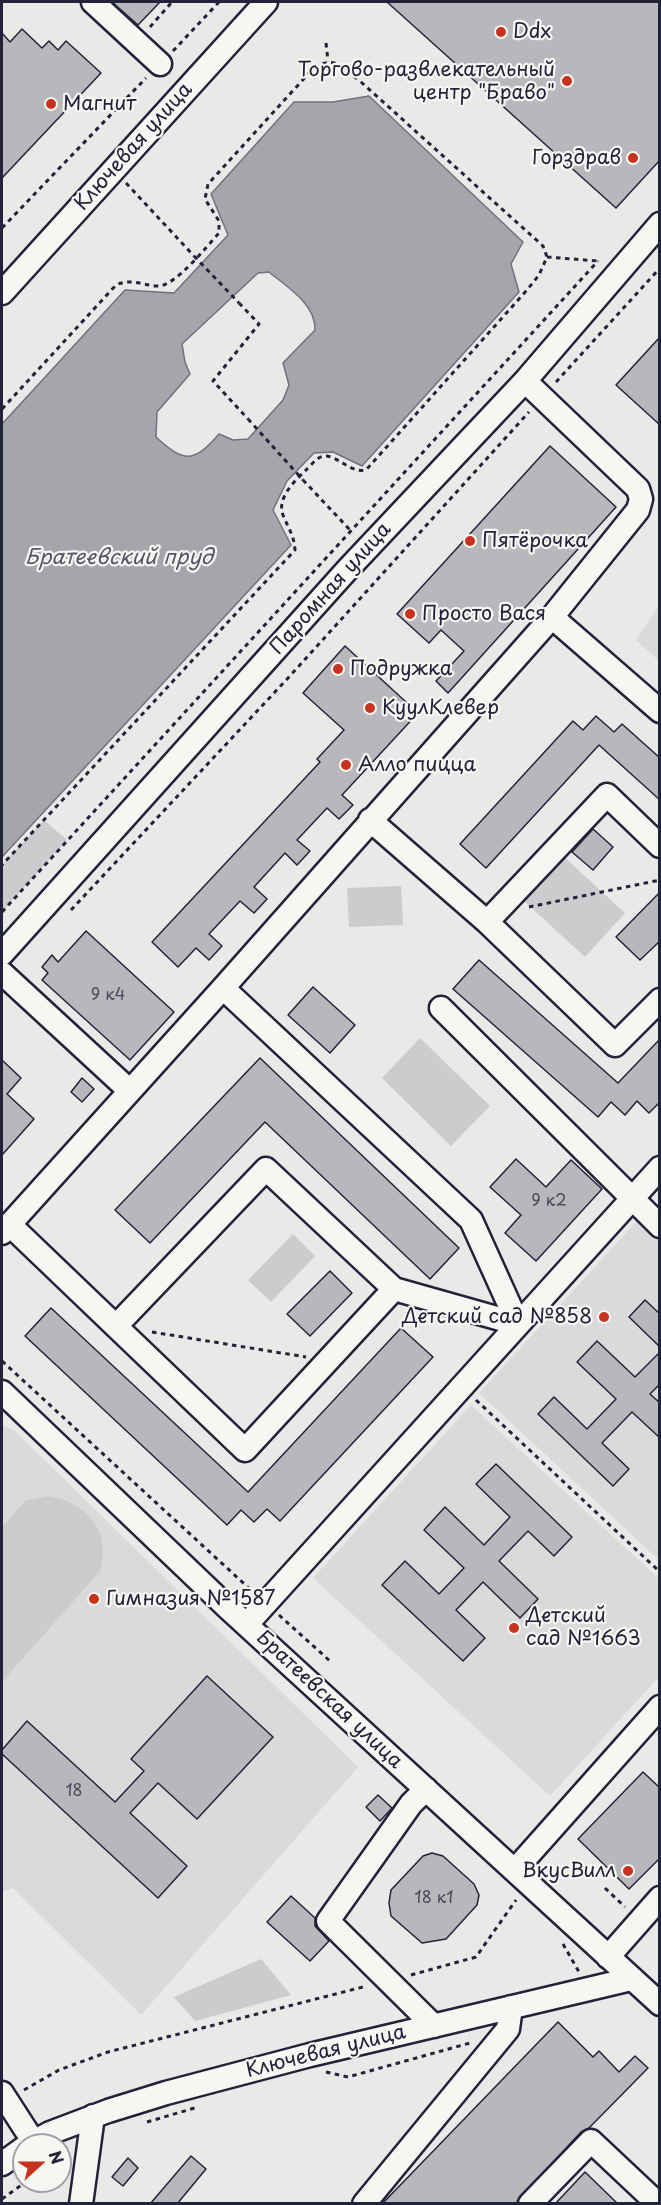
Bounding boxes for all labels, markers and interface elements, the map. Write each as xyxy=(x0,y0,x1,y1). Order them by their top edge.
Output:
place label: Ddx xyxy=(513,20,551,44)
marker: Ddx xyxy=(494,25,508,39)
place label: Торгово-развлекательный центр "Браво" xyxy=(298,58,555,105)
marker: Торгово-развлекательный центр "Браво" xyxy=(560,74,574,88)
street label: Ключевая улица xyxy=(70,78,198,216)
place label: Магнит xyxy=(63,92,136,116)
marker: Магнит xyxy=(44,97,58,111)
place label: Горздрав xyxy=(532,146,621,170)
marker: Горздрав xyxy=(626,151,640,165)
street label: Паромная улица xyxy=(265,518,397,660)
place label: Пятёрочка xyxy=(482,529,588,553)
marker: Пятёрочка xyxy=(463,534,477,548)
water label: Братеевский пруд xyxy=(25,545,213,571)
place label: Просто Вася xyxy=(422,602,546,626)
marker: Просто Вася xyxy=(403,607,417,621)
place label: Подружка xyxy=(350,657,452,681)
marker: Подружка xyxy=(331,662,345,676)
place label: КуулКлевер xyxy=(382,696,499,720)
marker: КуулКлевер xyxy=(363,701,377,715)
place label: Алло пицца xyxy=(358,753,476,777)
marker: Алло пицца xyxy=(339,758,353,772)
house number: 9 к4 xyxy=(91,986,125,1006)
house number: 9 к2 xyxy=(531,1192,567,1212)
place label: Детский сад №858 xyxy=(402,1305,592,1329)
marker: Детский сад №858 xyxy=(597,1310,611,1324)
place label: Гимназия №1587 xyxy=(106,1587,275,1611)
marker: Гимназия №1587 xyxy=(87,1592,101,1606)
place label: Детский сад №1663 xyxy=(526,1604,641,1651)
marker: Детский сад №1663 xyxy=(507,1621,521,1635)
street label: Братеевская улица xyxy=(251,1626,407,1774)
house number: 18 xyxy=(65,1782,83,1802)
place label: ВкусВилл xyxy=(522,1859,616,1883)
marker: ВкусВилл xyxy=(621,1864,635,1878)
house number: 18 к1 xyxy=(414,1889,454,1909)
street label: Ключевая улица xyxy=(244,2021,408,2083)
north arrow xyxy=(12,2133,72,2193)
text: N xyxy=(43,2147,70,2167)

